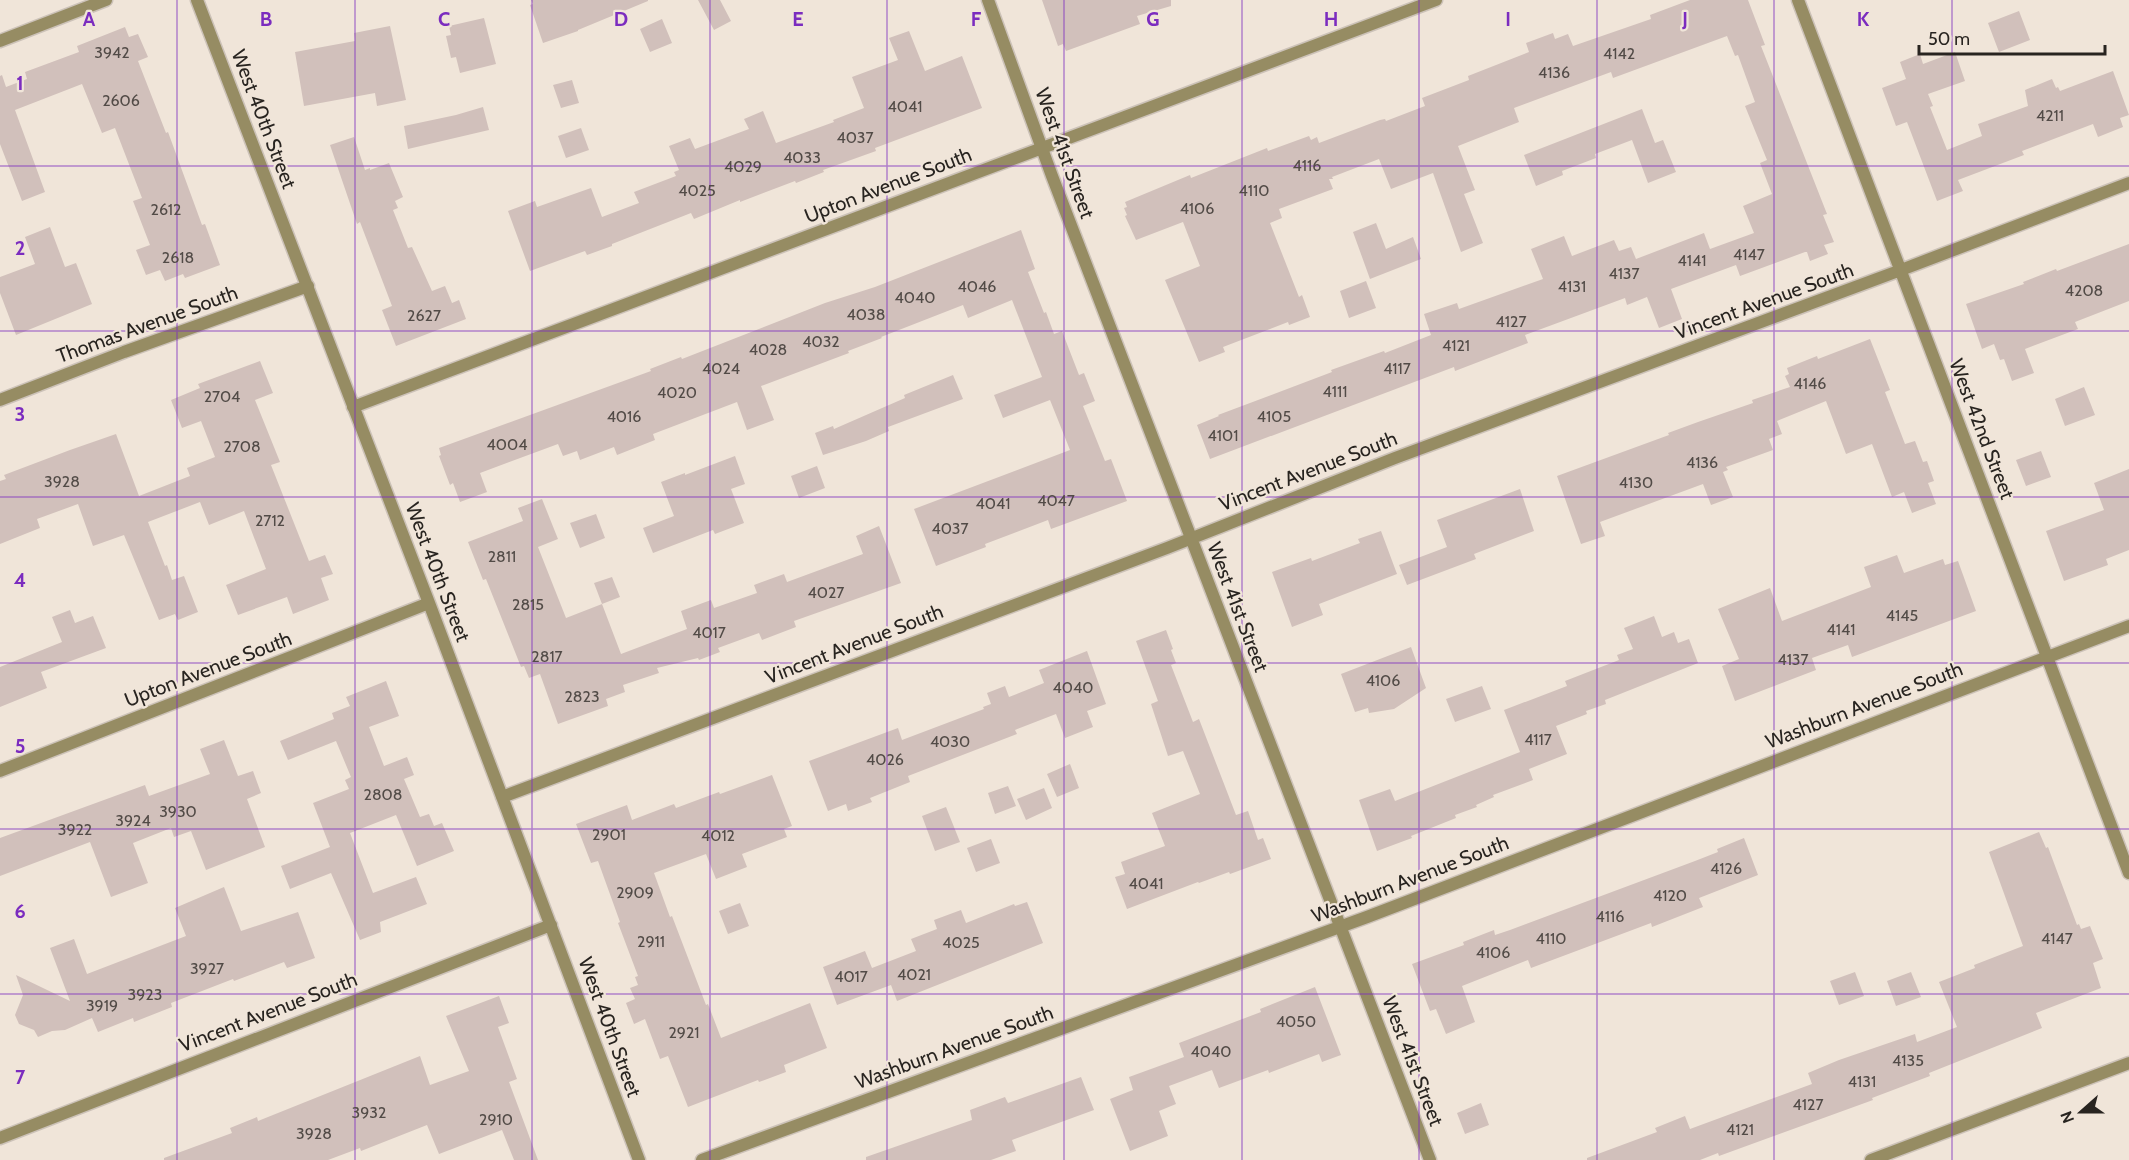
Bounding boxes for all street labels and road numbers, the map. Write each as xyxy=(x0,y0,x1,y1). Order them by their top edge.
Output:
street label: West 40th Street xyxy=(226,46,302,192)
street label: West 41st Street xyxy=(1030,85,1100,222)
street label: Upton Avenue South xyxy=(801,142,975,228)
street label: Vincent Avenue South xyxy=(1671,257,1857,345)
street label: Thomas Avenue South xyxy=(53,280,241,368)
street label: West 42nd Street xyxy=(1944,356,2020,503)
street label: Vincent Avenue South xyxy=(1216,426,1400,516)
street label: West 40th Street xyxy=(400,499,476,645)
street label: West 41st Street xyxy=(1202,539,1274,675)
street label: Vincent Avenue South xyxy=(762,599,946,689)
street label: Upton Avenue South xyxy=(121,626,295,712)
street label: Washburn Avenue South xyxy=(1762,656,1966,754)
street label: Washburn Avenue South xyxy=(1308,830,1512,928)
street label: West 40th Street xyxy=(574,954,646,1100)
street label: Vincent Avenue South xyxy=(176,967,360,1057)
street label: West 41st Street xyxy=(1377,993,1449,1129)
street label: Washburn Avenue South xyxy=(852,1000,1056,1094)

